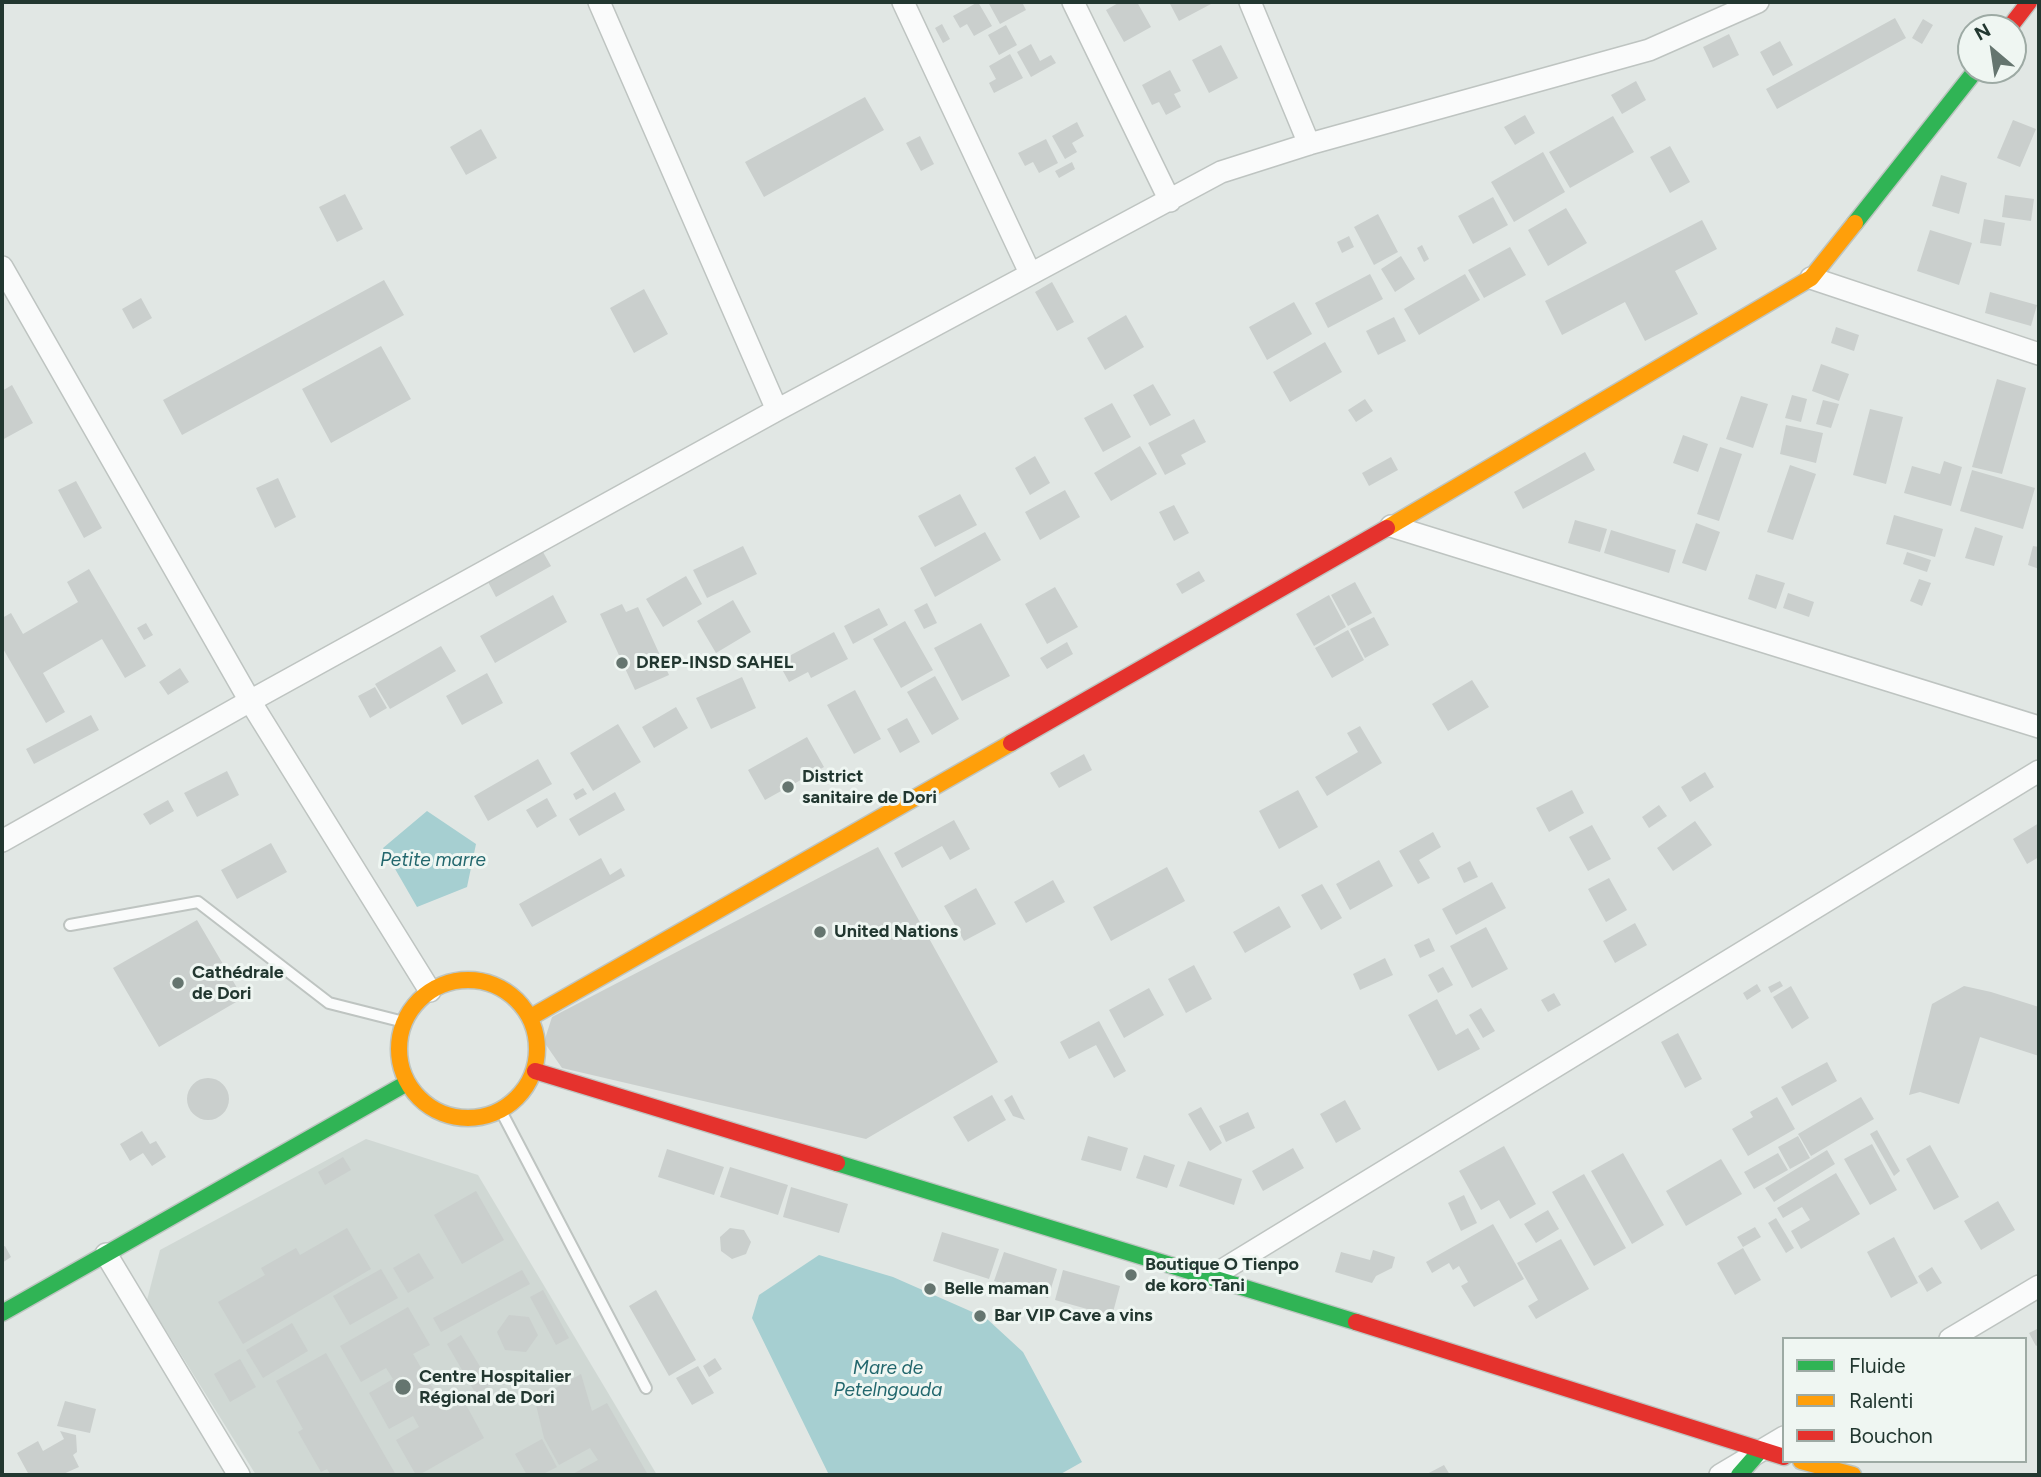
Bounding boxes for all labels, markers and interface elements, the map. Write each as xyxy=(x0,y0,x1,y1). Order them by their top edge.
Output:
north arrow xyxy=(1957,14,2027,84)
text: N xyxy=(1971,18,1995,46)
place label: DREP-INSD SAHEL xyxy=(636,652,793,674)
marker: DREP-INSD SAHEL xyxy=(614,655,630,671)
place label: District sanitaire de Dori xyxy=(802,766,937,808)
marker: District sanitaire de Dori xyxy=(780,779,796,795)
water label: Petite marre xyxy=(380,849,486,871)
place label: United Nations xyxy=(834,921,958,943)
marker: United Nations xyxy=(812,924,828,940)
place label: Cathédrale de Dori xyxy=(192,962,284,1004)
marker: Cathédrale de Dori xyxy=(170,975,186,991)
place label: Boutique O Tienpo de koro Tani xyxy=(1145,1254,1299,1296)
marker: Boutique O Tienpo de koro Tani xyxy=(1123,1267,1139,1283)
place label: Belle maman xyxy=(944,1278,1049,1300)
marker: Belle maman xyxy=(922,1281,938,1297)
place label: Bar VIP Cave a vins xyxy=(994,1305,1153,1327)
marker: Bar VIP Cave a vins xyxy=(972,1308,988,1324)
legend xyxy=(1782,1337,2027,1463)
text: Fluide xyxy=(1849,1353,1905,1378)
water label: Mare de Petelngouda xyxy=(834,1357,942,1401)
place label: Centre Hospitalier Régional de Dori xyxy=(419,1366,571,1408)
marker: Centre Hospitalier Régional de Dori xyxy=(393,1377,413,1397)
text: Ralenti xyxy=(1849,1388,1913,1413)
text: Bouchon xyxy=(1849,1423,1933,1448)

